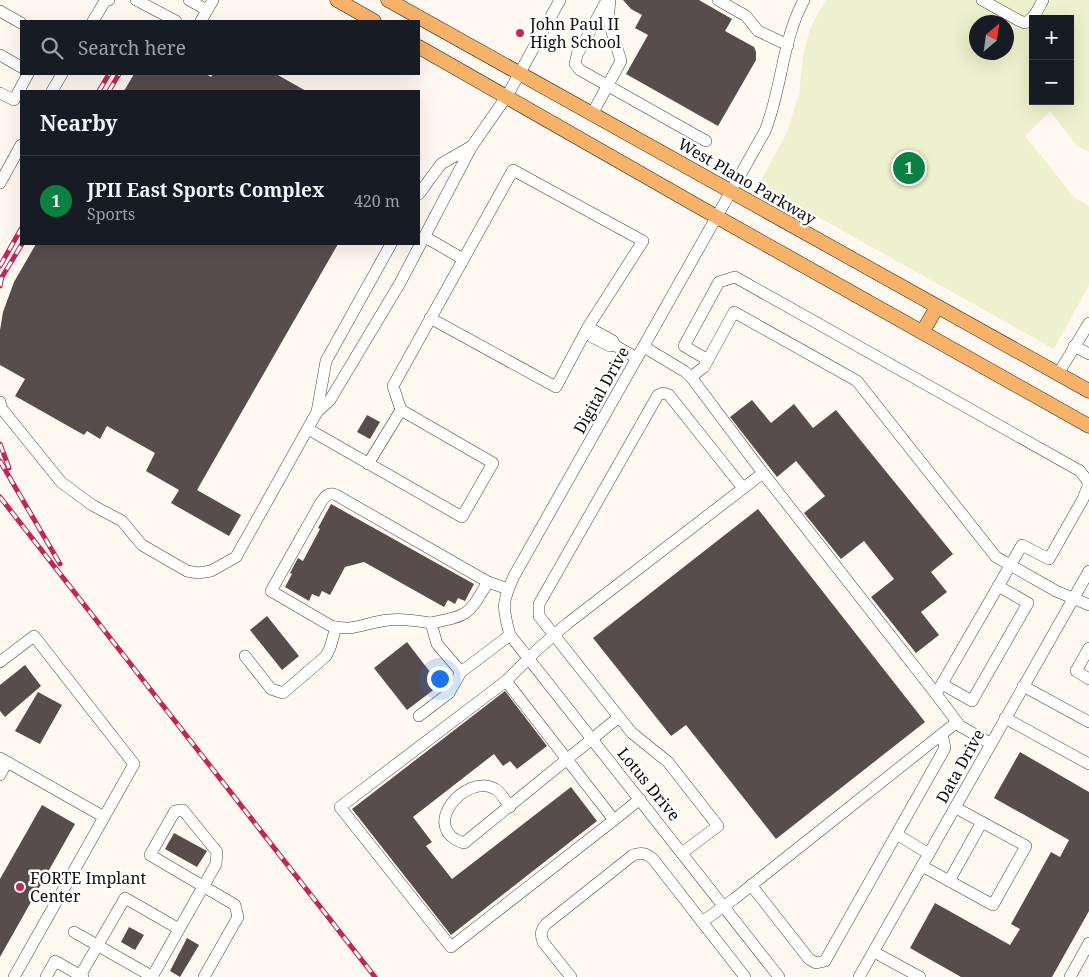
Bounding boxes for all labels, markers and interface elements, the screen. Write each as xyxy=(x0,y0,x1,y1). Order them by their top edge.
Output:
place label: John Paul II High School xyxy=(529,13,621,53)
north arrow xyxy=(969,15,1014,60)
map controls xyxy=(1029,15,1074,105)
button: + xyxy=(1029,15,1074,60)
search box xyxy=(20,20,420,75)
marker: John Paul II High School xyxy=(514,27,526,39)
icon: search xyxy=(38,34,66,62)
text: Search here xyxy=(78,35,186,61)
button: − xyxy=(1029,60,1074,105)
text: Nearby xyxy=(40,109,118,137)
street label: West Plano Parkway xyxy=(674,133,821,230)
pin: 1 xyxy=(893,149,925,187)
text: JPII East Sports Complex xyxy=(87,177,324,203)
text: 1 xyxy=(51,190,61,212)
text: 420 m xyxy=(354,190,400,212)
text: Sports xyxy=(87,203,135,225)
street label: Digital Drive xyxy=(568,343,634,437)
your location xyxy=(427,666,453,692)
street label: Data Drive xyxy=(931,725,989,807)
street label: Lotus Drive xyxy=(613,743,685,825)
place label: FORTE Implant Center xyxy=(30,867,147,907)
marker: FORTE Implant Center xyxy=(14,881,26,893)

